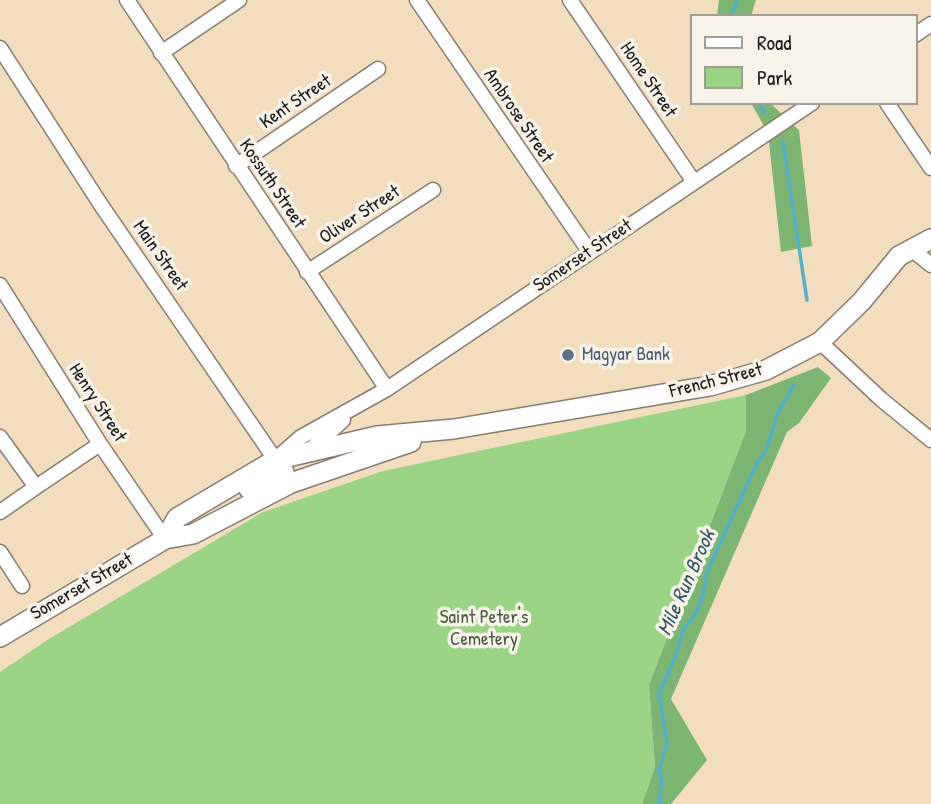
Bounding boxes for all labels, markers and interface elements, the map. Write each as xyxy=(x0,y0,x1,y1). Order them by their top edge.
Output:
legend xyxy=(690,14,917,105)
text: Road xyxy=(757,28,791,57)
street label: Home Street xyxy=(615,38,681,122)
text: Park xyxy=(757,63,792,92)
street label: Ambrose Street xyxy=(478,65,558,167)
street label: Kent Street xyxy=(256,70,336,134)
street label: Kossuth Street xyxy=(234,135,310,233)
street label: Oliver Street xyxy=(316,181,404,249)
street label: Somerset Street xyxy=(529,215,637,297)
street label: Main Street xyxy=(128,217,192,295)
place label: Magyar Bank xyxy=(582,344,670,366)
marker: Magyar Bank xyxy=(560,347,576,363)
street label: Henry Street xyxy=(63,359,131,447)
street label: French Street xyxy=(667,359,765,403)
water label: Mile Run Brook xyxy=(653,526,721,640)
street label: Somerset Street xyxy=(27,549,137,625)
park label: Saint Peter's Cemetery xyxy=(440,607,528,651)

